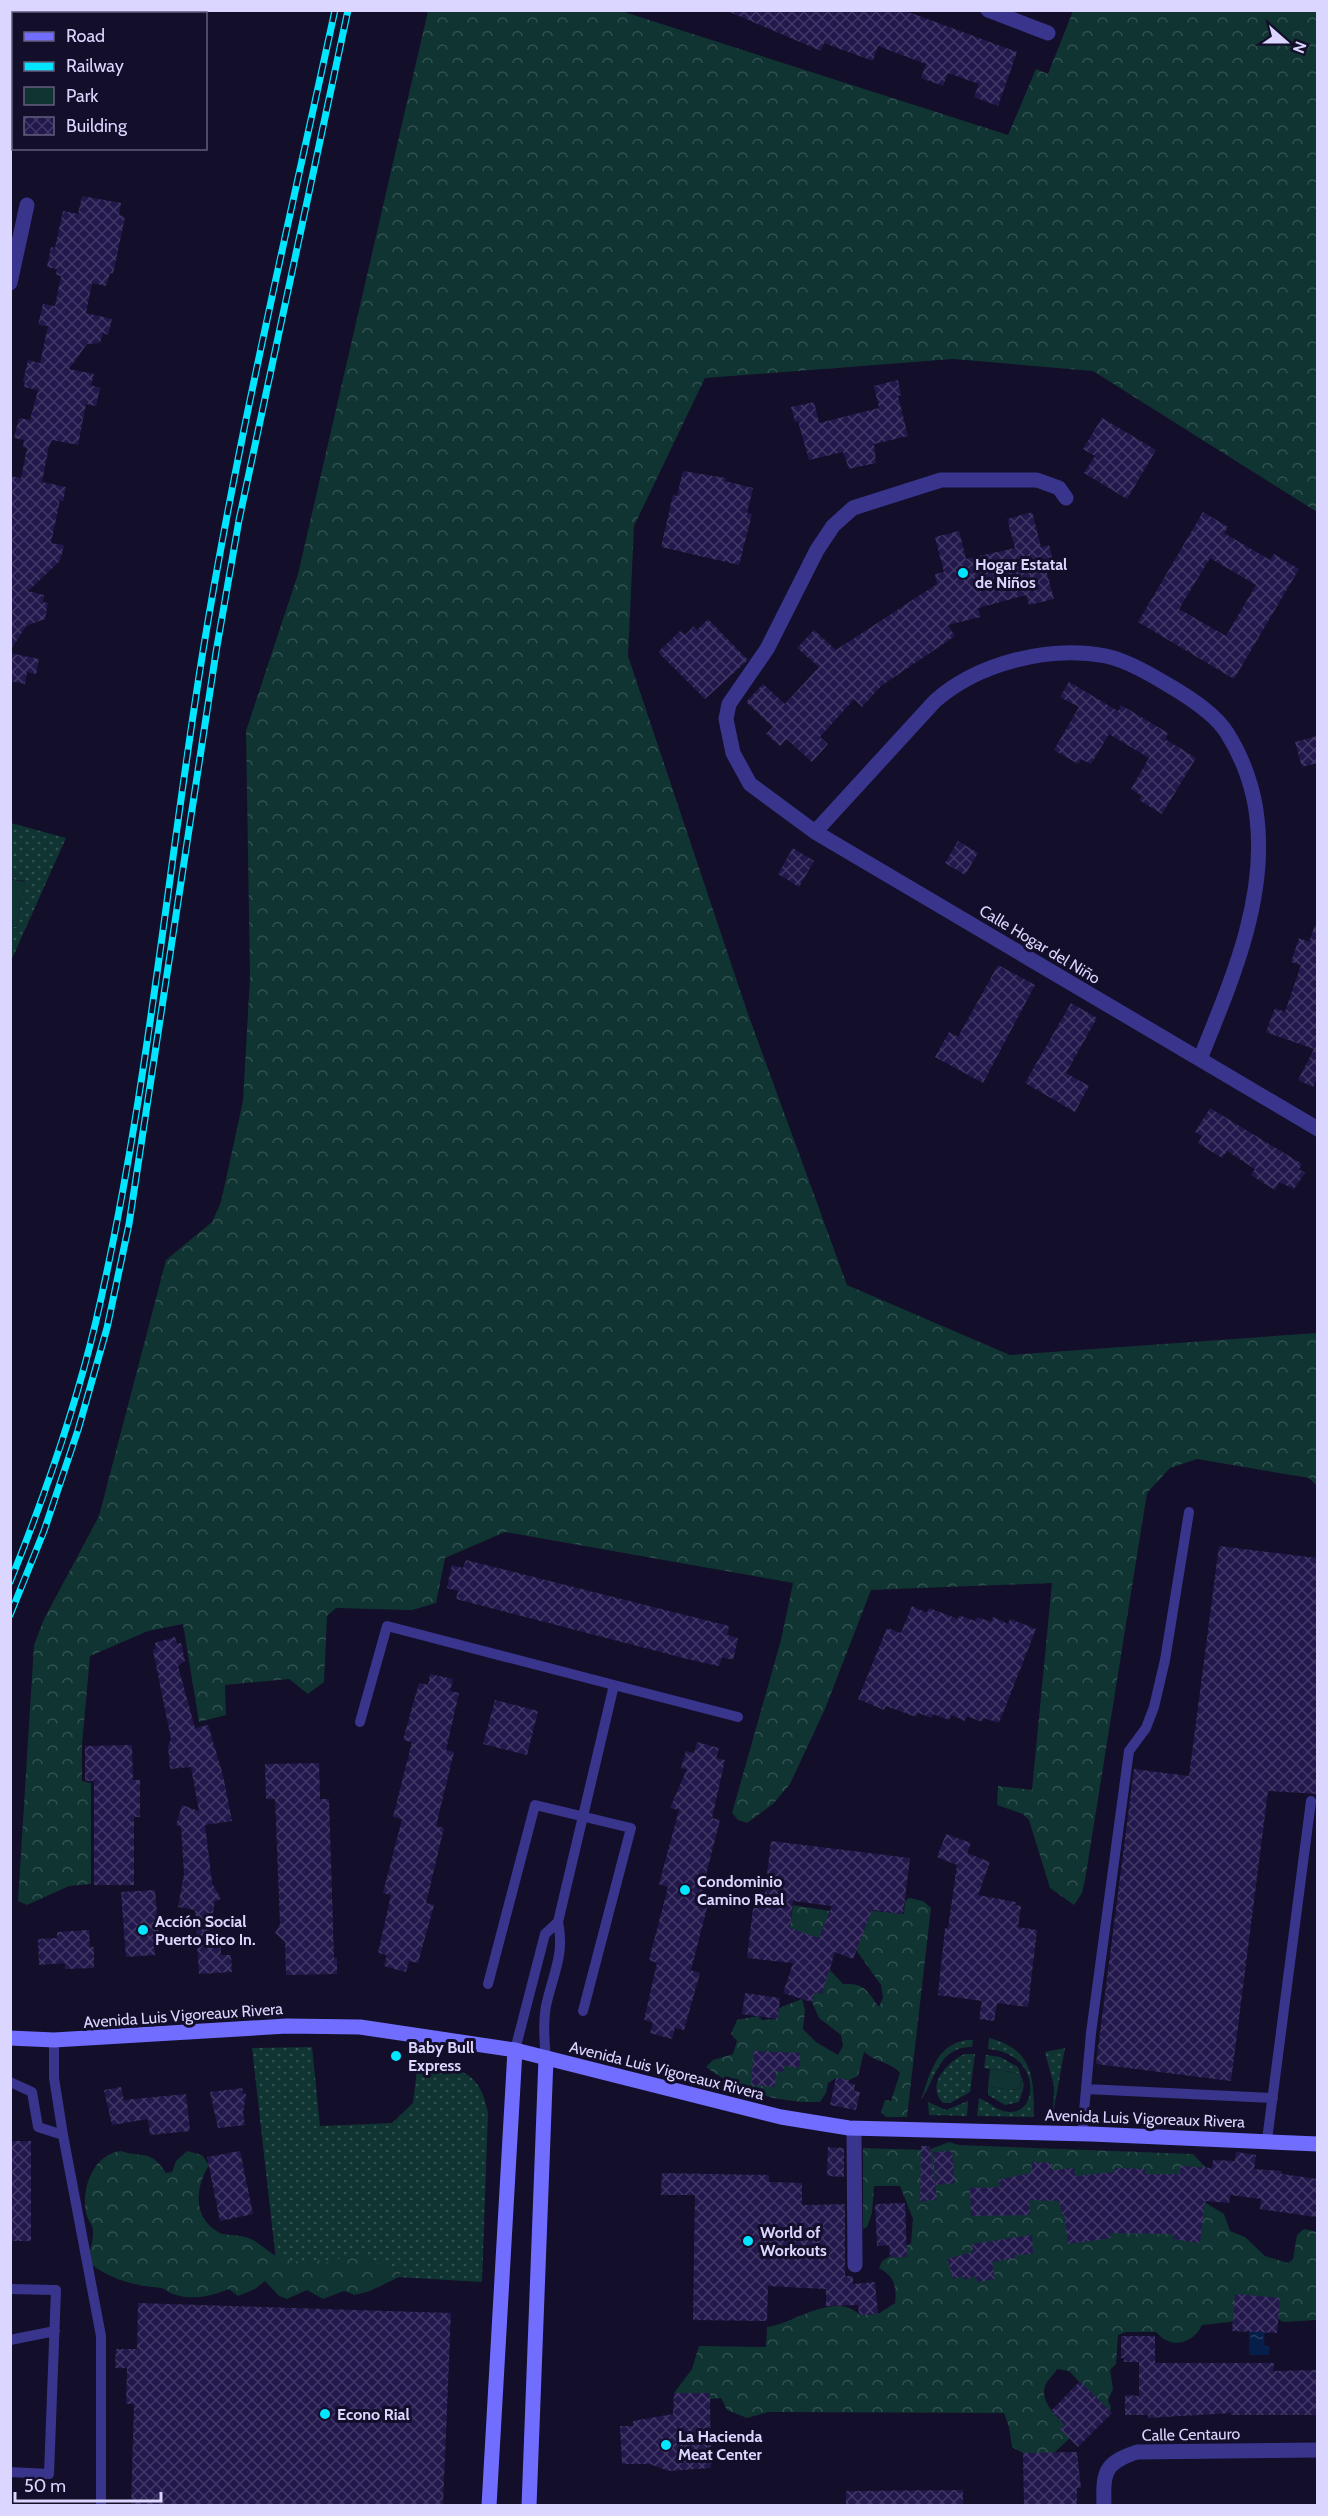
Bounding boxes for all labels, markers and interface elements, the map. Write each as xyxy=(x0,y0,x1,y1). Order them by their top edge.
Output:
legend xyxy=(12,12,207,150)
north arrow xyxy=(1256,12,1316,72)
text: Road xyxy=(66,25,105,47)
text: N xyxy=(1289,39,1310,56)
text: Railway xyxy=(66,55,124,77)
text: Park xyxy=(66,85,99,107)
text: Building xyxy=(66,115,128,137)
place label: Hogar Estatal de Niños xyxy=(975,555,1067,592)
marker: Hogar Estatal de Niños xyxy=(956,566,970,580)
street label: Calle Hogar del Niño xyxy=(976,901,1104,988)
place label: Condominio Camino Real xyxy=(697,1872,784,1909)
marker: Condominio Camino Real xyxy=(678,1883,692,1897)
place label: Acción Social Puerto Rico In. xyxy=(155,1912,255,1949)
marker: Acción Social Puerto Rico In. xyxy=(136,1923,150,1937)
street label: Avenida Luis Vigoreaux Rivera xyxy=(83,1999,284,2032)
street label: Avenida Luis Vigoreaux Rivera xyxy=(568,2037,767,2104)
place label: Baby Bull Express xyxy=(408,2038,474,2075)
marker: Baby Bull Express xyxy=(389,2049,403,2063)
street label: Avenida Luis Vigoreaux Rivera xyxy=(1045,2106,1246,2131)
place label: World of Workouts xyxy=(760,2223,827,2260)
marker: World of Workouts xyxy=(741,2234,755,2248)
place label: Econo Rial xyxy=(337,2405,410,2424)
marker: Econo Rial xyxy=(318,2407,332,2421)
street label: Calle Centauro xyxy=(1142,2424,1241,2445)
place label: La Hacienda Meat Center xyxy=(678,2427,763,2464)
marker: La Hacienda Meat Center xyxy=(659,2438,673,2452)
scale bar xyxy=(15,2465,160,2503)
text: 50 m xyxy=(24,2475,66,2497)

